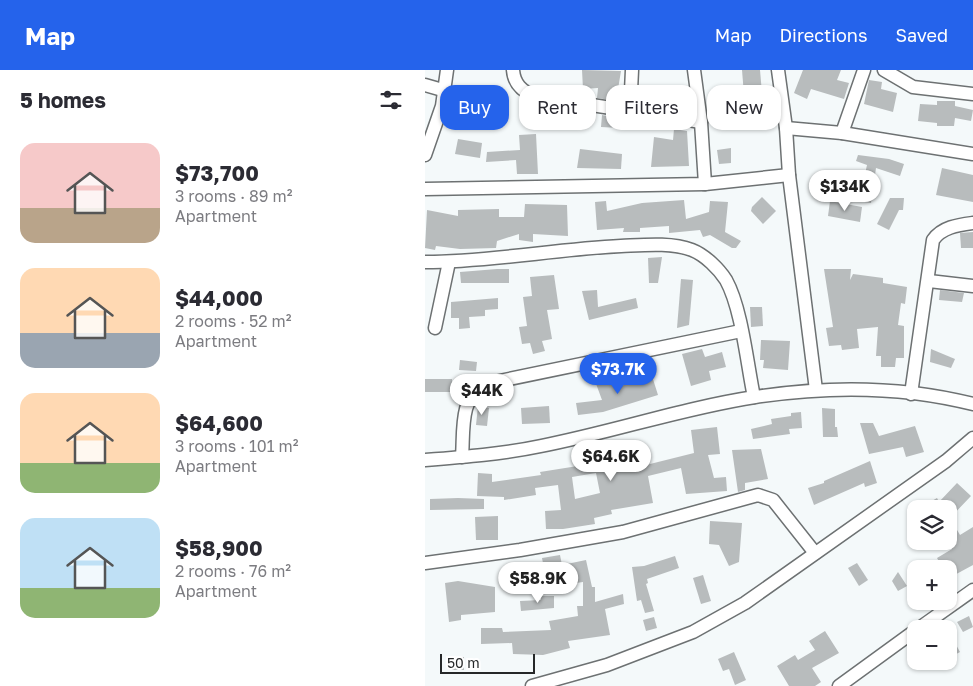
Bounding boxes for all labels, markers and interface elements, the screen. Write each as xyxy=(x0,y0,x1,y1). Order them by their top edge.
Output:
text: Map xyxy=(25,21,75,50)
text: Map xyxy=(715,24,751,46)
text: Directions xyxy=(779,24,867,46)
text: Saved xyxy=(895,24,948,46)
chip: Buy xyxy=(440,85,509,130)
chip: Rent xyxy=(519,85,596,130)
chip: Filters xyxy=(606,85,697,130)
chip: New xyxy=(707,85,781,130)
icon: filters xyxy=(377,86,405,114)
text: 5 homes xyxy=(20,87,106,113)
text: $73,700 xyxy=(175,160,259,186)
icon: home xyxy=(60,163,120,223)
pin: $134K xyxy=(810,170,880,212)
text: $134K xyxy=(820,176,870,196)
text: 3 rooms · 89 m² xyxy=(175,186,292,206)
text: Apartment xyxy=(175,206,257,226)
text: $44,000 xyxy=(175,285,263,311)
icon: home xyxy=(60,288,120,348)
text: 2 rooms · 52 m² xyxy=(175,311,291,331)
text: Apartment xyxy=(175,331,257,351)
pin: $73.7K xyxy=(577,352,659,395)
text: $73.7K xyxy=(591,359,645,379)
pin: $44K xyxy=(452,374,512,416)
text: $44K xyxy=(461,380,503,400)
text: $64,600 xyxy=(175,410,263,436)
icon: home xyxy=(60,413,120,473)
text: 3 rooms · 101 m² xyxy=(175,436,298,456)
pin: $64.6K xyxy=(570,440,652,482)
text: $64.6K xyxy=(582,446,640,466)
text: Apartment xyxy=(175,456,257,476)
map controls xyxy=(907,500,957,670)
button: layers xyxy=(907,500,957,550)
text: $58,900 xyxy=(175,535,263,561)
icon: home xyxy=(60,538,120,598)
button: + xyxy=(907,560,957,610)
text: 2 rooms · 76 m² xyxy=(175,561,291,581)
pin: $58.9K xyxy=(497,562,579,604)
text: $58.9K xyxy=(509,568,567,588)
text: Apartment xyxy=(175,581,257,601)
button: − xyxy=(907,620,957,670)
scale bar xyxy=(440,651,535,674)
text: 50 m xyxy=(447,654,480,671)

